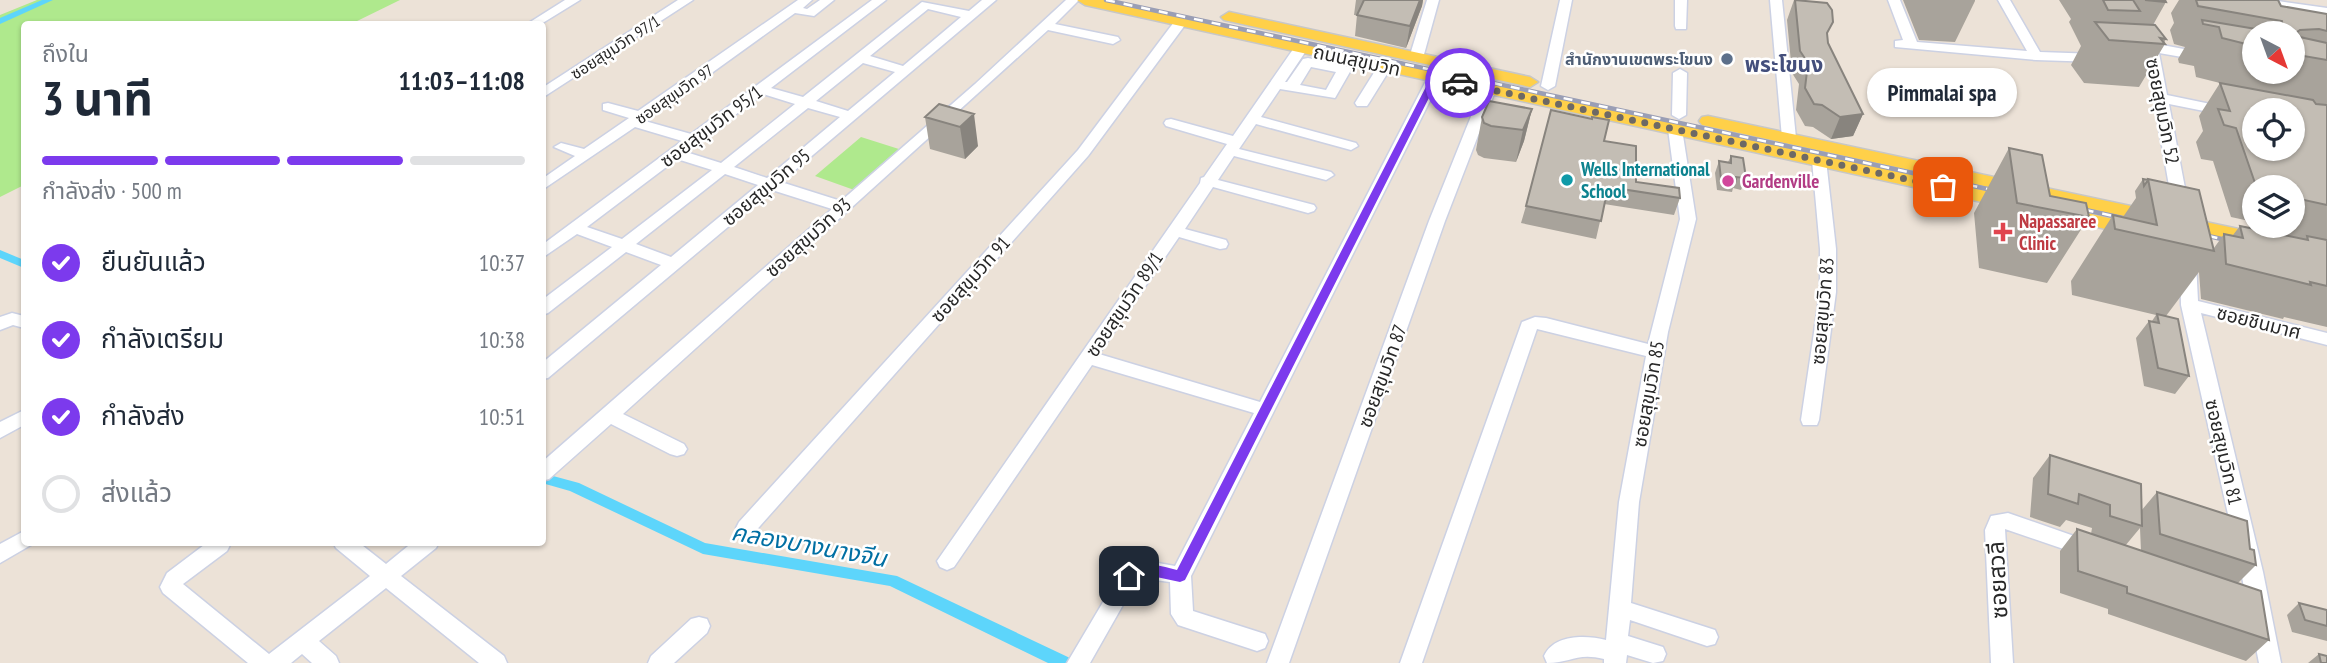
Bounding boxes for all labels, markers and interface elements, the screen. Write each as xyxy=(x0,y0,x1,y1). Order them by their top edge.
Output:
street label: ซอยสุขุมวิท 97/1 xyxy=(567,11,663,83)
north arrow xyxy=(2242,21,2305,84)
map controls xyxy=(2242,21,2305,238)
text: ถึงใน xyxy=(42,39,89,68)
street label: ถนนสุขุมวิท xyxy=(1311,39,1403,81)
courier xyxy=(1425,48,1495,118)
place label: สำนักงานเขตพระโขนง xyxy=(1565,49,1713,69)
marker: สำนักงานเขตพระโขนง xyxy=(1719,51,1735,67)
district label: พระโขนง xyxy=(1745,51,1823,78)
street label: ซอยสุขุมวิท 52 xyxy=(2141,56,2185,166)
street label: ซอยสุขุมวิท 97 xyxy=(631,60,717,128)
text: 11:03–11:08 xyxy=(398,64,525,97)
icon: car xyxy=(1441,64,1479,102)
text: 3 นาที xyxy=(42,68,153,128)
callout: Pimmalai spa xyxy=(1868,68,2018,117)
text: Pimmalai spa xyxy=(1888,78,1996,107)
street label: ซอยสุขุมวิท 95/1 xyxy=(655,80,767,172)
button: locate xyxy=(2242,98,2305,161)
street label: ซอยสุขุมวิท 95 xyxy=(717,143,815,231)
place label: Wells International School xyxy=(1580,157,1710,203)
pin xyxy=(1913,157,1973,217)
icon: bag xyxy=(1924,168,1962,206)
place label: Gardenville xyxy=(1742,169,1819,193)
marker: Wells International School xyxy=(1559,172,1575,188)
marker: Gardenville xyxy=(1720,173,1736,189)
button: layers xyxy=(2242,175,2305,238)
text: กำลังส่ง · 500 m xyxy=(42,176,182,205)
street label: ซอยสุขุมวิท 93 xyxy=(760,192,856,282)
place label: Napassaree Clinic xyxy=(2019,209,2096,255)
marker: Napassaree Clinic xyxy=(1993,222,2013,242)
street label: ซอยสุขุมวิท 91 xyxy=(925,231,1015,327)
icon: check xyxy=(42,244,80,282)
text: ยืนยันแล้ว xyxy=(101,245,206,278)
street label: ซอยสุขุมวิท 89/1 xyxy=(1080,247,1168,361)
text: 10:37 xyxy=(479,248,525,277)
street label: ซอยสุขุมวิท 83 xyxy=(1805,256,1839,366)
street label: ซอยชินมาศ xyxy=(2214,300,2304,344)
icon: check xyxy=(42,321,80,359)
street label: ซอยสุขุมวิท 87 xyxy=(1352,321,1412,431)
text: กำลังเตรียม xyxy=(101,322,224,355)
text: 10:38 xyxy=(479,325,525,354)
street label: ซอยสุขุมวิท 85 xyxy=(1627,339,1669,449)
street label: ซอยสุขุมวิท 81 xyxy=(2200,397,2248,507)
icon: check xyxy=(42,398,80,436)
text: กำลังส่ง xyxy=(101,399,185,432)
text: 10:51 xyxy=(479,402,525,431)
text: ส่งแล้ว xyxy=(101,476,172,509)
water label: คลองบางนางจีน xyxy=(729,516,890,574)
street label: ซอยสวลี xyxy=(1980,541,2014,619)
pin xyxy=(1099,546,1159,606)
icon: home xyxy=(1110,557,1148,595)

